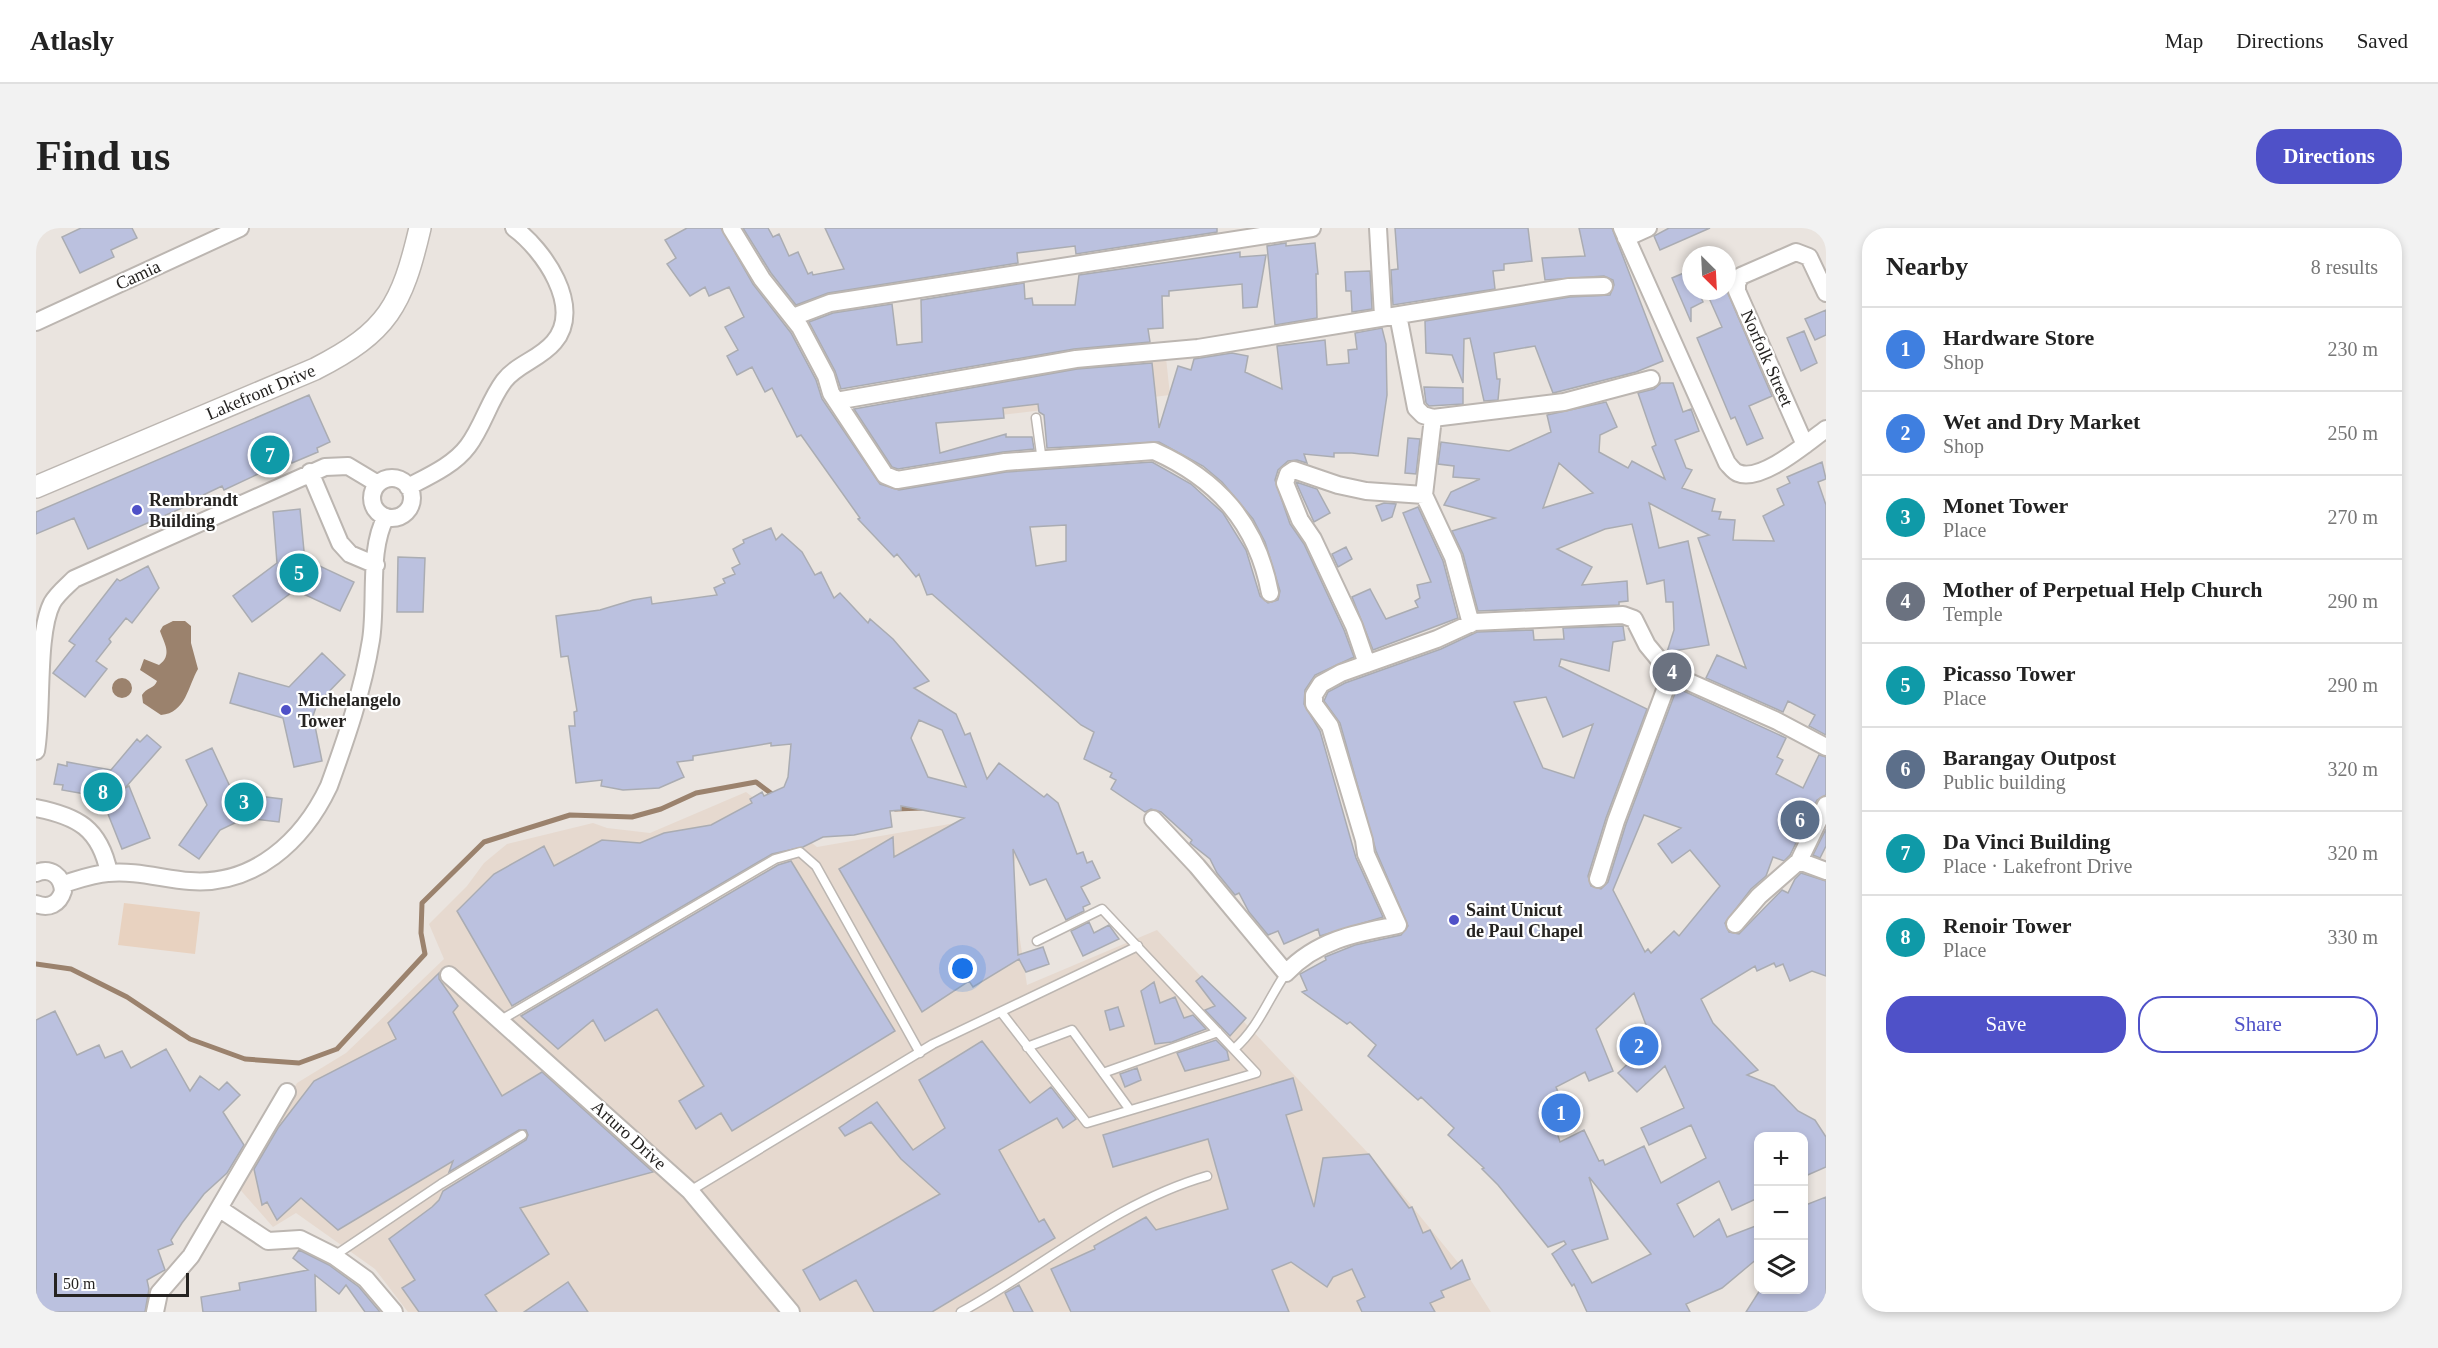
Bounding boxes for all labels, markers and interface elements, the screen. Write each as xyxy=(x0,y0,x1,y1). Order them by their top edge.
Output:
text: Atlasly xyxy=(30,25,114,56)
text: Map xyxy=(2165,29,2203,53)
text: Directions xyxy=(2236,29,2324,53)
text: Saved xyxy=(2357,29,2408,53)
button: Directions xyxy=(2256,129,2402,184)
text: Find us xyxy=(36,133,170,179)
north arrow xyxy=(1682,246,1736,300)
text: Nearby xyxy=(1886,252,1968,281)
street label: Camia xyxy=(112,256,164,294)
text: 8 results xyxy=(2311,256,2378,278)
street label: Norfolk Street xyxy=(1737,307,1797,409)
text: Hardware Store xyxy=(1943,325,2094,350)
text: 1 xyxy=(1901,338,1911,360)
text: 230 m xyxy=(2327,338,2378,360)
text: Shop xyxy=(1943,351,1984,373)
street label: Lakefront Drive xyxy=(203,360,318,424)
text: Wet and Dry Market xyxy=(1943,409,2140,434)
text: 2 xyxy=(1901,422,1911,444)
text: 250 m xyxy=(2327,422,2378,444)
pin: 7 xyxy=(250,432,290,478)
text: Shop xyxy=(1943,435,1984,457)
place label: Rembrandt Building xyxy=(149,490,238,531)
text: Monet Tower xyxy=(1943,493,2068,518)
marker: Rembrandt Building xyxy=(130,503,144,517)
text: 3 xyxy=(1901,506,1911,528)
text: 270 m xyxy=(2327,506,2378,528)
text: Place xyxy=(1943,519,1986,541)
pin: 5 xyxy=(280,550,318,596)
text: Mother of Perpetual Help Church xyxy=(1943,577,2262,602)
text: 4 xyxy=(1901,590,1911,612)
text: 290 m xyxy=(2327,590,2378,612)
text: Temple xyxy=(1943,603,2003,625)
pin: 4 xyxy=(1652,650,1692,694)
text: Picasso Tower xyxy=(1943,661,2076,686)
text: 5 xyxy=(1901,674,1911,696)
text: 290 m xyxy=(2327,674,2378,696)
text: Place xyxy=(1943,687,1986,709)
place label: Michelangelo Tower xyxy=(298,690,401,731)
marker: Michelangelo Tower xyxy=(279,703,293,717)
text: Barangay Outpost xyxy=(1943,745,2116,770)
text: 6 xyxy=(1901,758,1911,780)
text: 320 m xyxy=(2327,758,2378,780)
pin: 8 xyxy=(84,770,122,814)
text: Public building xyxy=(1943,771,2066,793)
pin: 3 xyxy=(224,780,264,824)
pin: 6 xyxy=(1780,798,1820,842)
text: Da Vinci Building xyxy=(1943,829,2111,854)
text: 7 xyxy=(1901,842,1911,864)
text: 320 m xyxy=(2327,842,2378,864)
text: Place · Lakefront Drive xyxy=(1943,855,2132,877)
place label: Saint Unicut de Paul Chapel xyxy=(1466,900,1583,941)
marker: Saint Unicut de Paul Chapel xyxy=(1447,913,1461,927)
text: Renoir Tower xyxy=(1943,913,2072,938)
text: 8 xyxy=(1901,926,1911,948)
text: 330 m xyxy=(2327,926,2378,948)
text: Place xyxy=(1943,939,1986,961)
your location xyxy=(948,954,977,983)
button: Save xyxy=(1886,996,2126,1053)
button: Share xyxy=(2138,996,2378,1053)
pin: 2 xyxy=(1620,1024,1658,1068)
pin: 1 xyxy=(1542,1090,1580,1136)
street label: Arturo Drive xyxy=(588,1096,670,1174)
map controls xyxy=(1754,1132,1808,1294)
button: + xyxy=(1754,1132,1808,1186)
button: − xyxy=(1754,1186,1808,1240)
button: layers xyxy=(1754,1240,1808,1294)
scale bar xyxy=(54,1270,189,1298)
text: 50 m xyxy=(63,1275,95,1292)

